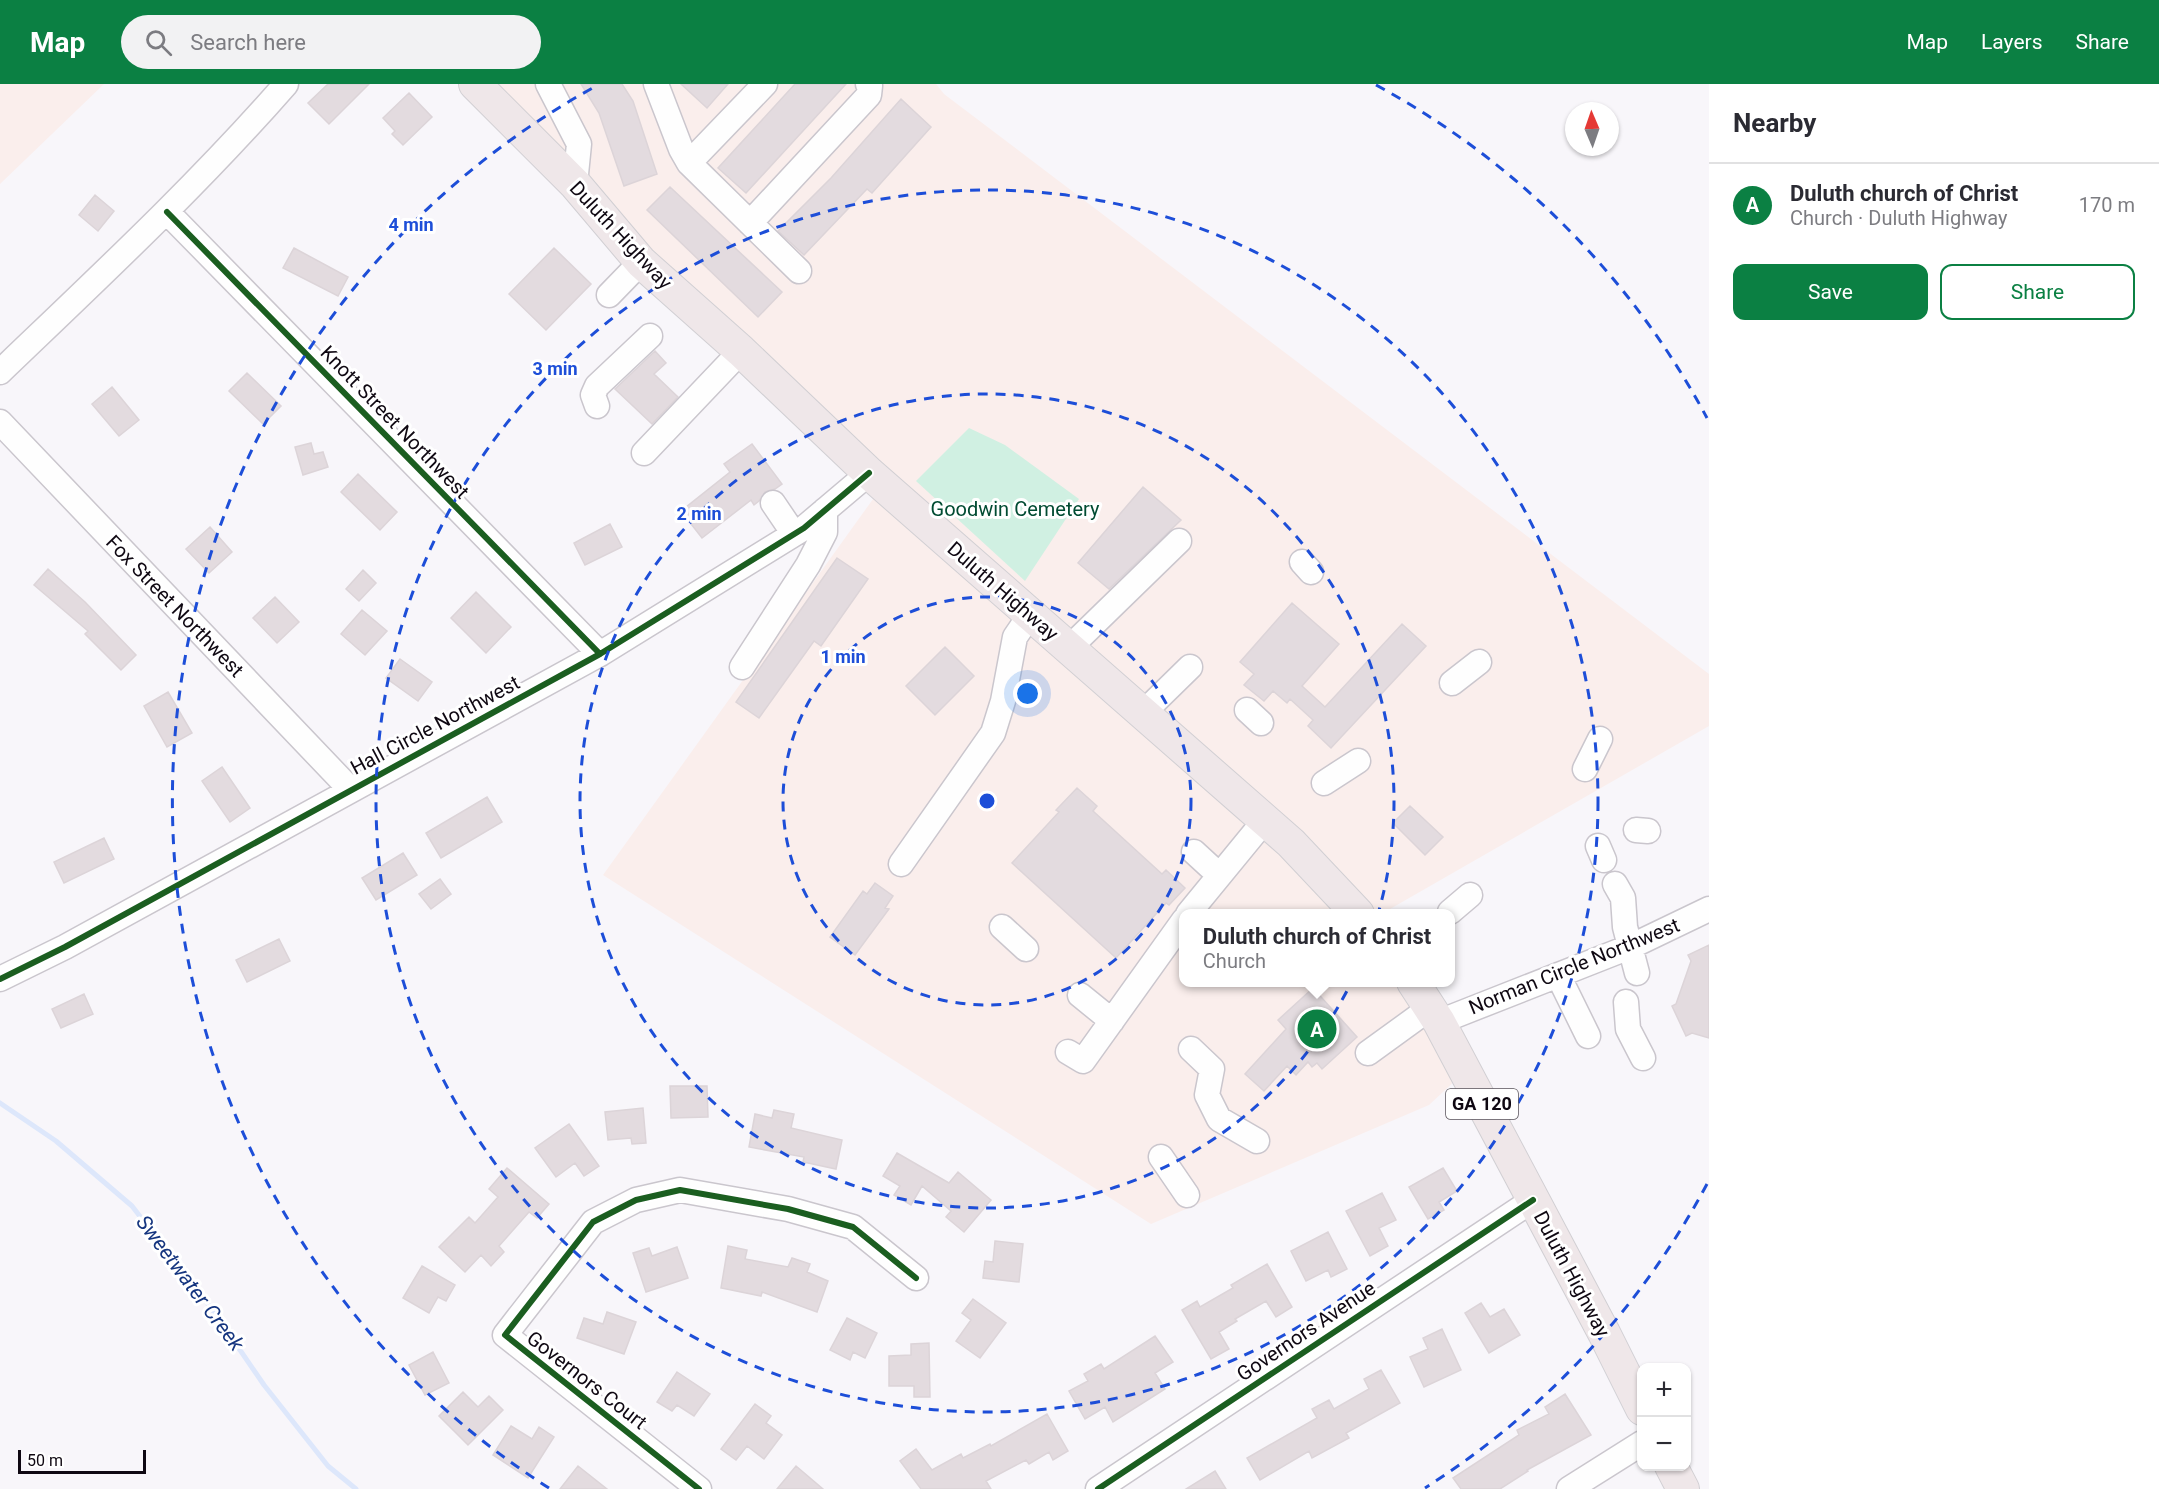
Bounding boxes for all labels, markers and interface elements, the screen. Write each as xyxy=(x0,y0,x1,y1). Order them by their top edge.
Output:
search box xyxy=(121,15,541,69)
text: Map xyxy=(30,26,85,59)
icon: search xyxy=(142,26,175,59)
text: Search here xyxy=(190,30,306,55)
text: Map xyxy=(1906,30,1948,54)
text: Layers xyxy=(1981,30,2042,54)
text: Share xyxy=(2075,30,2129,54)
north arrow xyxy=(1565,102,1619,156)
text: Nearby xyxy=(1733,108,1816,138)
street label: Duluth Highway xyxy=(565,176,678,294)
text: Duluth church of Christ xyxy=(1790,181,2018,206)
text: A xyxy=(1746,193,1759,217)
text: 170 m xyxy=(2079,193,2135,217)
text: Church · Duluth Highway xyxy=(1790,206,2007,230)
text: 4 min xyxy=(388,214,434,235)
button: Save xyxy=(1733,264,1928,320)
button: Share xyxy=(1940,264,2135,320)
street label: Knott Street Northwest xyxy=(316,340,474,504)
text: 3 min xyxy=(532,358,578,379)
park label: Goodwin Cemetery xyxy=(931,497,1100,521)
text: 2 min xyxy=(676,503,722,524)
street label: Fox Street Northwest xyxy=(101,530,249,682)
street label: Duluth Highway xyxy=(943,536,1064,646)
text: 1 min xyxy=(820,646,866,667)
street label: Hall Circle Northwest xyxy=(346,670,524,780)
your location xyxy=(1013,679,1042,708)
centre of rings xyxy=(977,791,997,811)
popup xyxy=(1179,909,1455,987)
street label: Norman Circle Northwest xyxy=(1465,913,1683,1019)
text: Duluth church of Christ xyxy=(1203,924,1431,949)
text: Church xyxy=(1203,949,1266,973)
pin: A xyxy=(1298,1006,1336,1052)
road number: GA 120 xyxy=(1446,1089,1518,1119)
street label: Duluth Highway xyxy=(1529,1207,1616,1342)
water label: Sweetwater Creek xyxy=(131,1211,249,1356)
street label: Governors Avenue xyxy=(1232,1276,1380,1386)
street label: Governors Court xyxy=(522,1326,652,1434)
map controls xyxy=(1637,1363,1691,1471)
button: + xyxy=(1637,1363,1691,1417)
button: − xyxy=(1637,1417,1691,1471)
scale bar xyxy=(18,1447,146,1474)
text: 50 m xyxy=(27,1451,63,1470)

